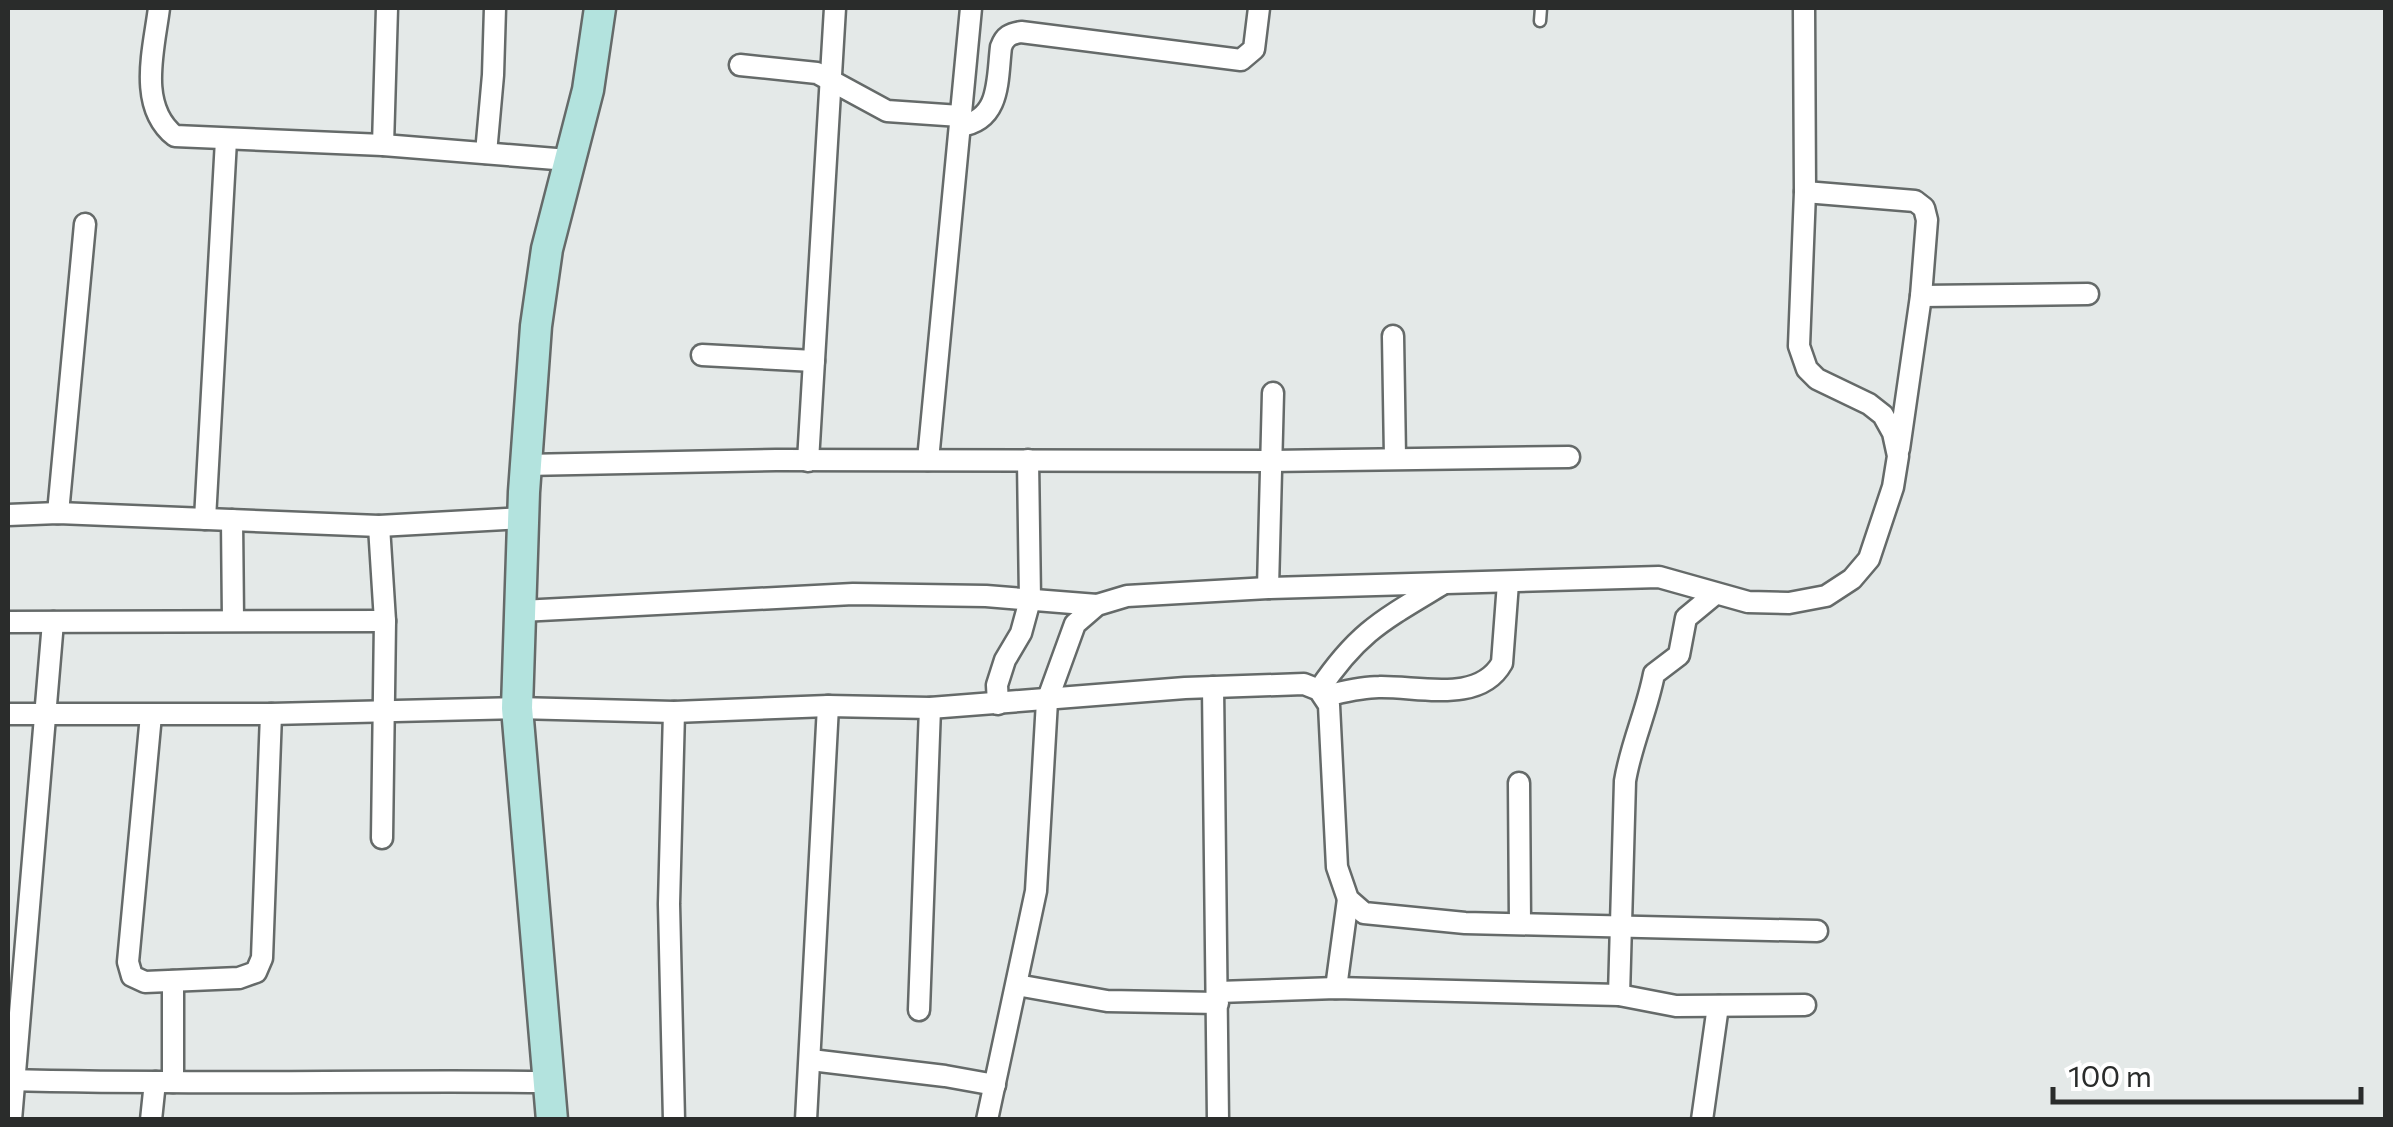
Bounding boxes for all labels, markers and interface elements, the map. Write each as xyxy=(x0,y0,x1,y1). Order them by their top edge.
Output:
scale bar xyxy=(2053,1042,2360,1104)
text: 100 m xyxy=(2068,1056,2152,1093)

